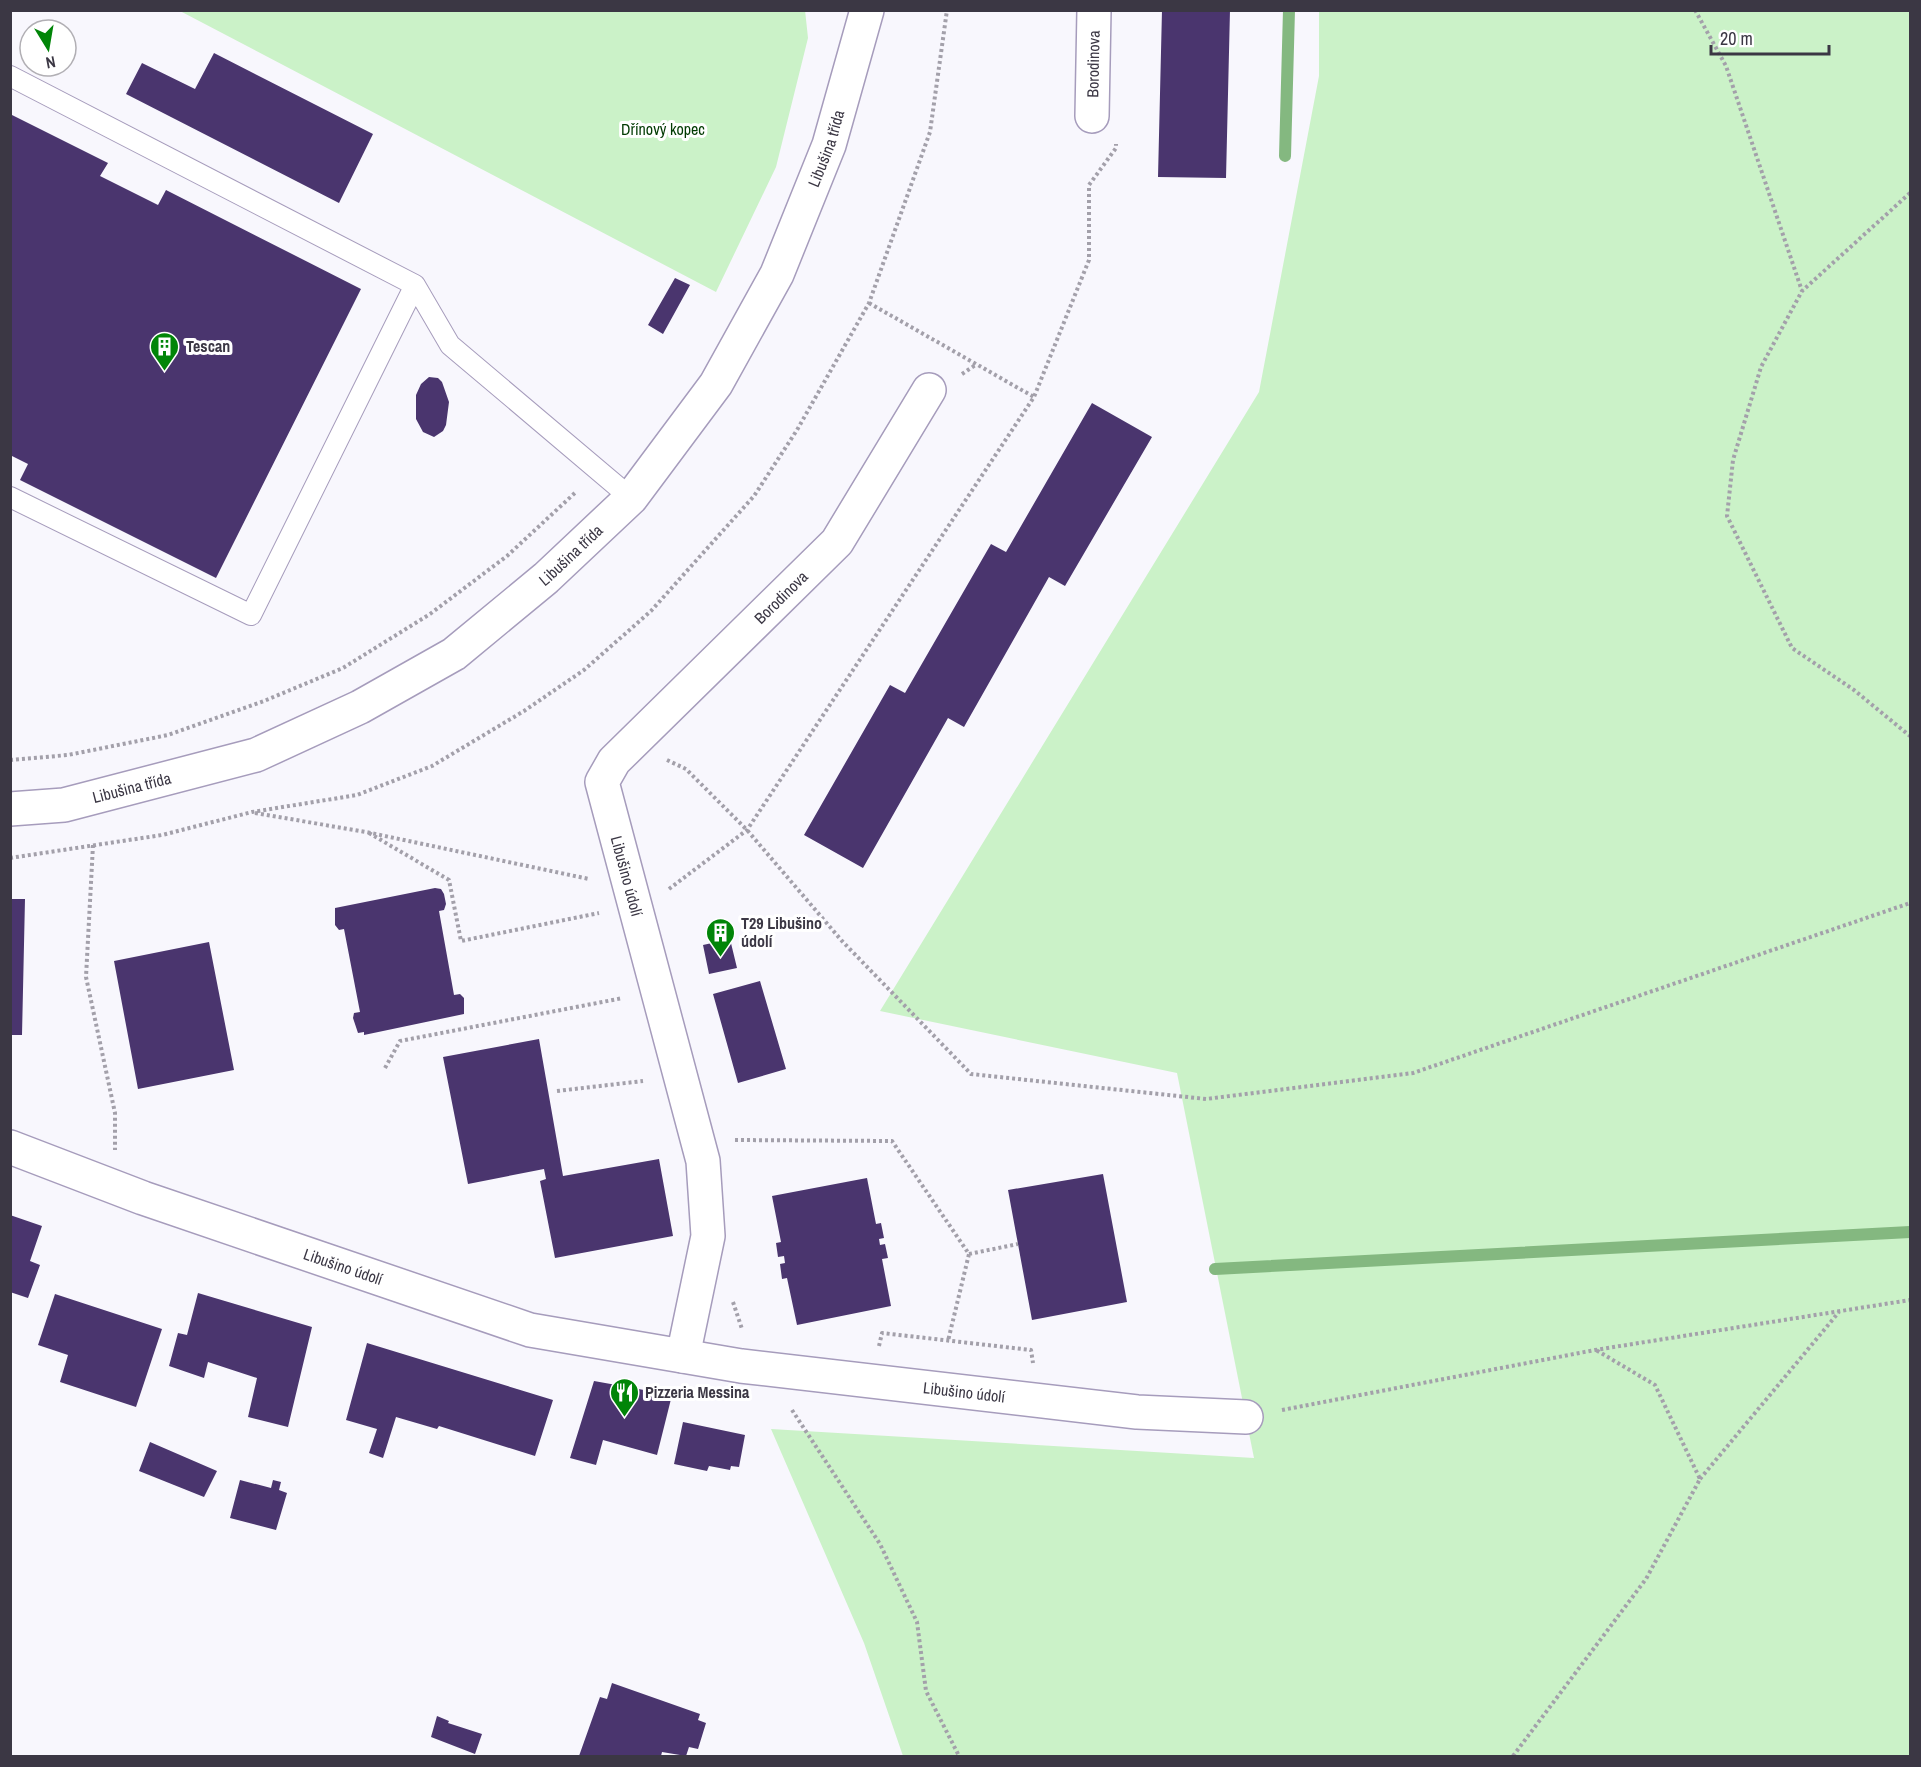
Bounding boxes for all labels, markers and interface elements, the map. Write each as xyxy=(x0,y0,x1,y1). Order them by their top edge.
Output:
north arrow xyxy=(18,18,78,78)
scale bar xyxy=(1711,18,1830,56)
text: 20 m xyxy=(1720,26,1753,51)
street label: Borodinova xyxy=(1081,30,1105,98)
text: N xyxy=(44,51,58,74)
street label: Libušina třída xyxy=(802,107,850,190)
park label: Dřínový kopec xyxy=(621,118,705,140)
building icon: Tescan xyxy=(149,330,181,372)
place label: Tescan xyxy=(186,335,230,357)
street label: Libušina třída xyxy=(534,519,608,591)
street label: Borodinova xyxy=(749,565,813,629)
street label: Libušina třída xyxy=(90,766,174,808)
street label: Libušino údolí xyxy=(606,833,648,919)
place label: T29 Libušino údolí xyxy=(741,912,822,952)
building icon: T29 Libušino údolí xyxy=(704,916,736,958)
street label: Libušino údolí xyxy=(301,1243,386,1290)
restaurant icon: Pizzeria Messina xyxy=(608,1376,640,1418)
street label: Libušino údolí xyxy=(922,1376,1007,1408)
place label: Pizzeria Messina xyxy=(645,1381,750,1403)

